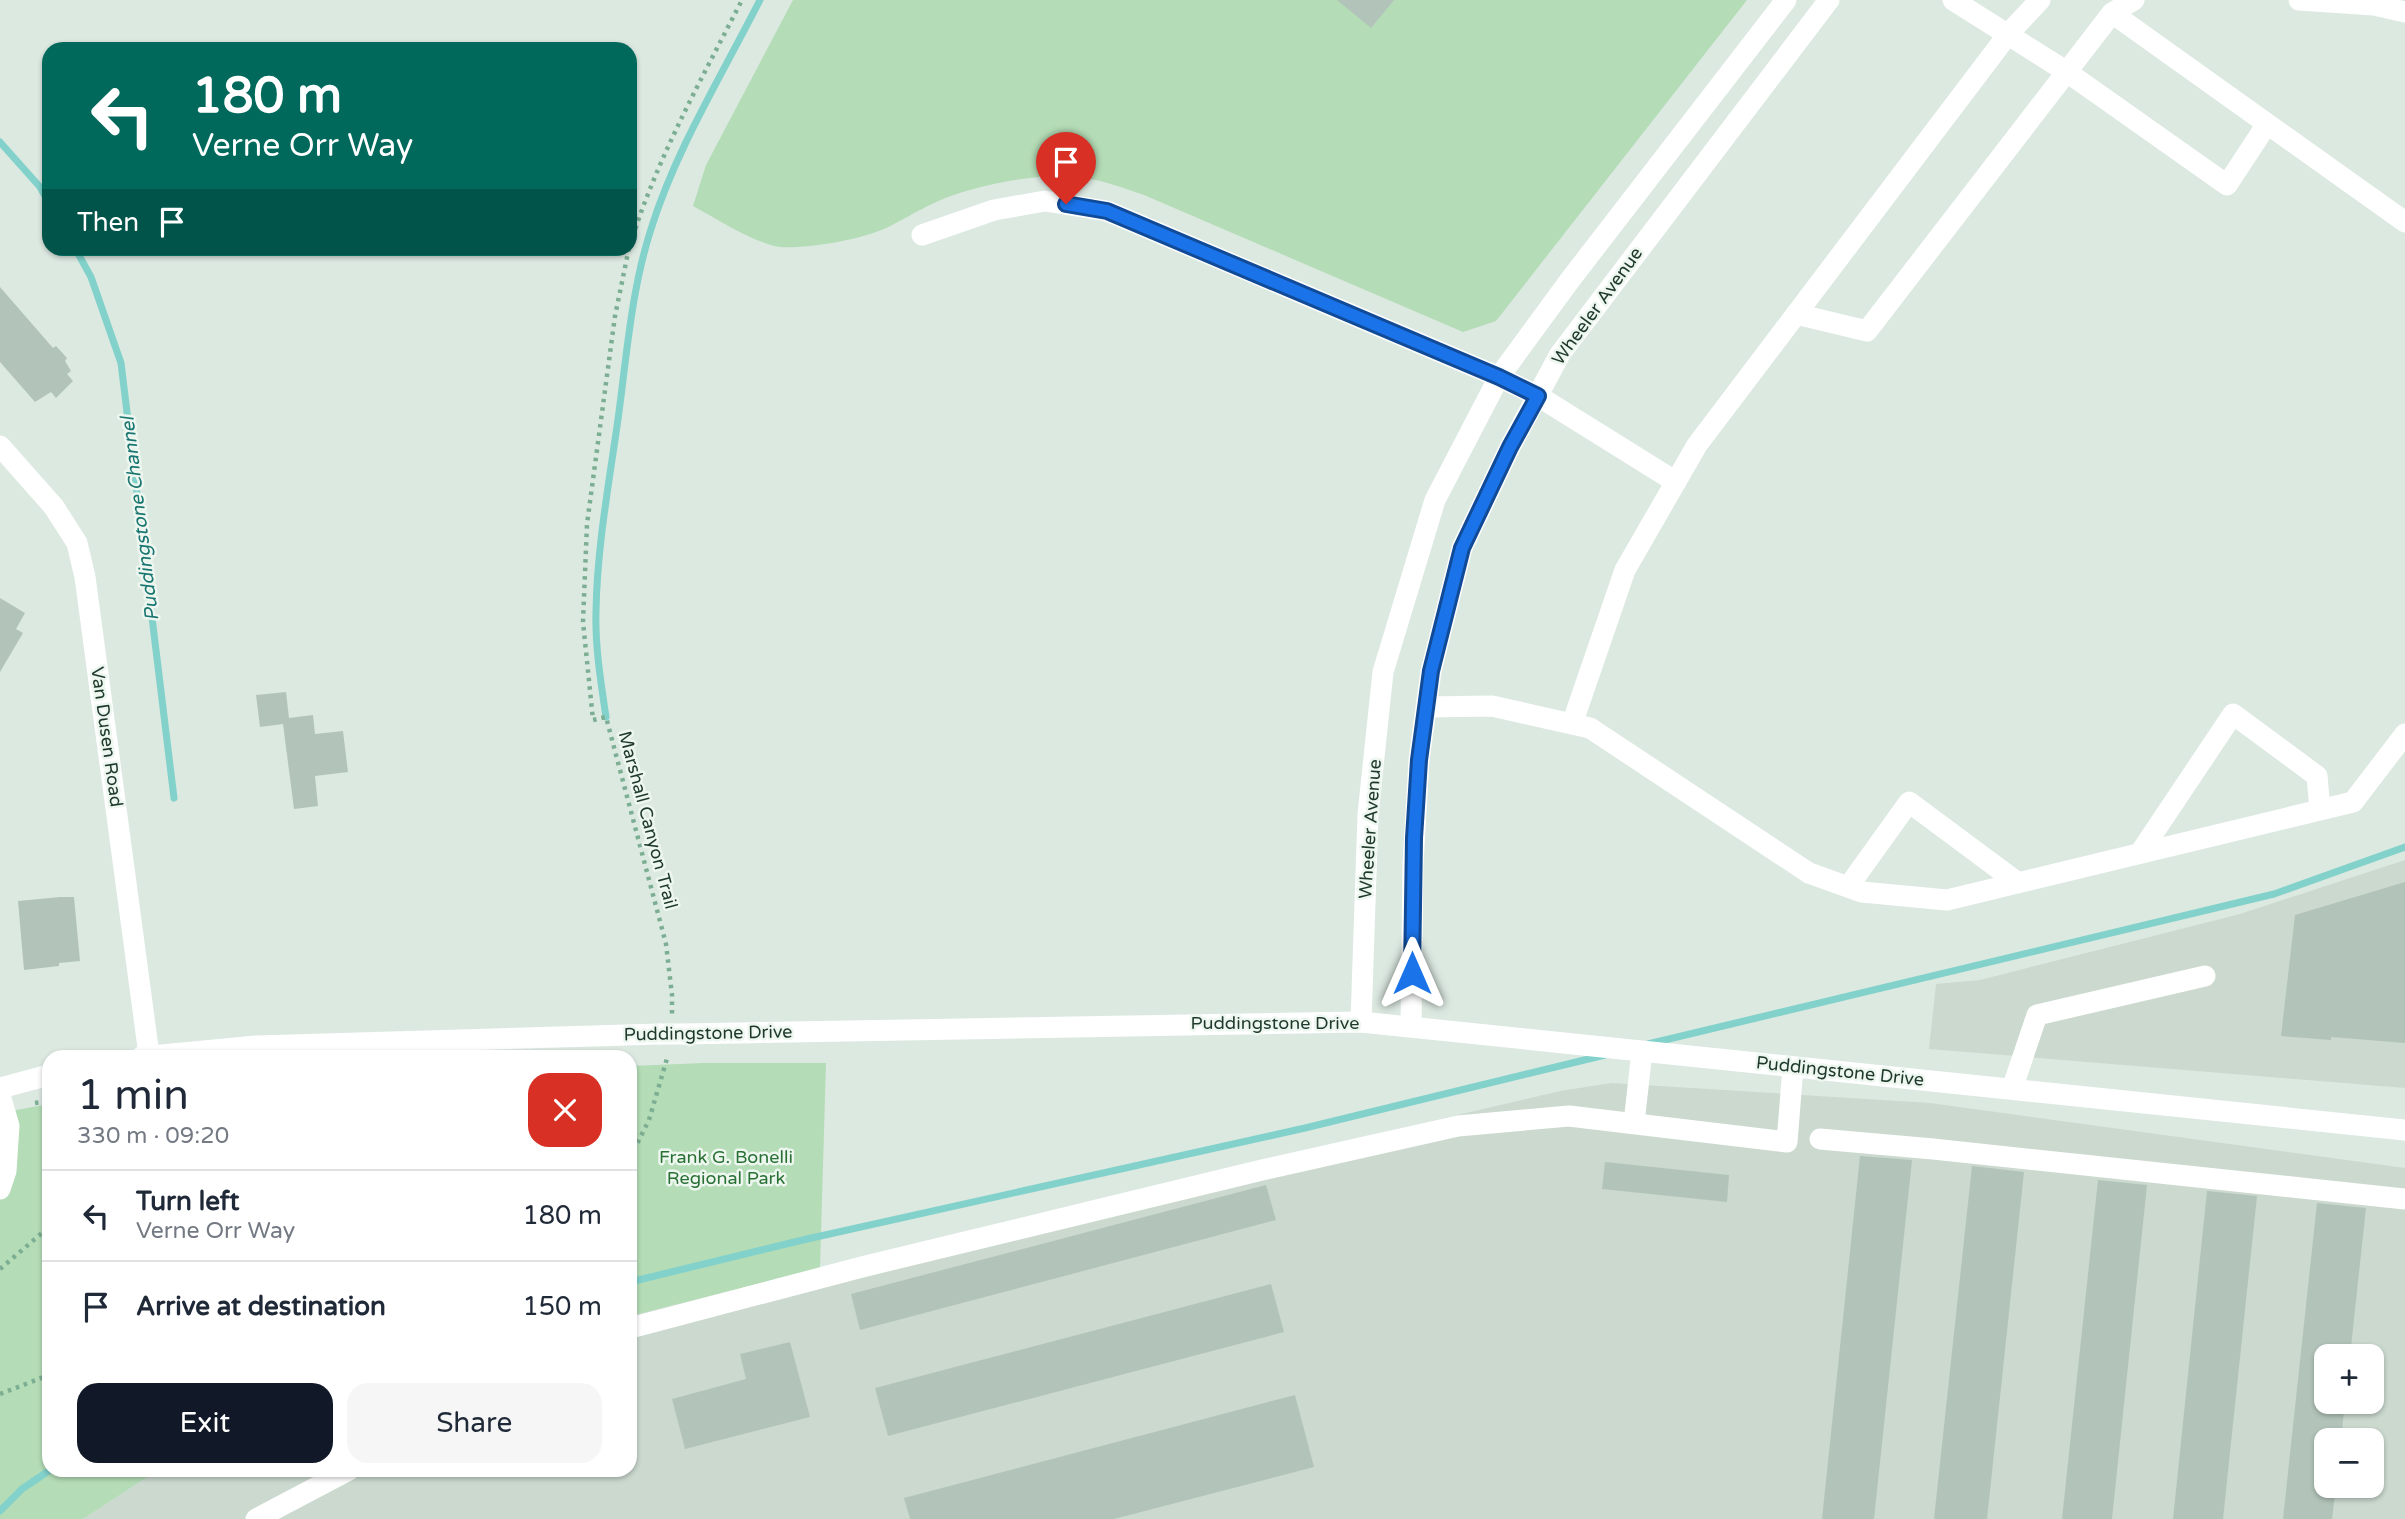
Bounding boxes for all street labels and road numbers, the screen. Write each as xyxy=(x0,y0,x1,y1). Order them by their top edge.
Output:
street label: Wheeler Avenue xyxy=(1547,243,1647,369)
street label: Van Dusen Road xyxy=(86,666,128,808)
street label: Marshall Canyon Trail xyxy=(614,729,682,911)
street label: Wheeler Avenue xyxy=(1354,758,1386,900)
street label: Puddingstone Drive xyxy=(1191,1012,1359,1034)
street label: Puddingstone Drive xyxy=(623,1021,793,1045)
street label: Puddingstone Drive xyxy=(1755,1051,1925,1091)

